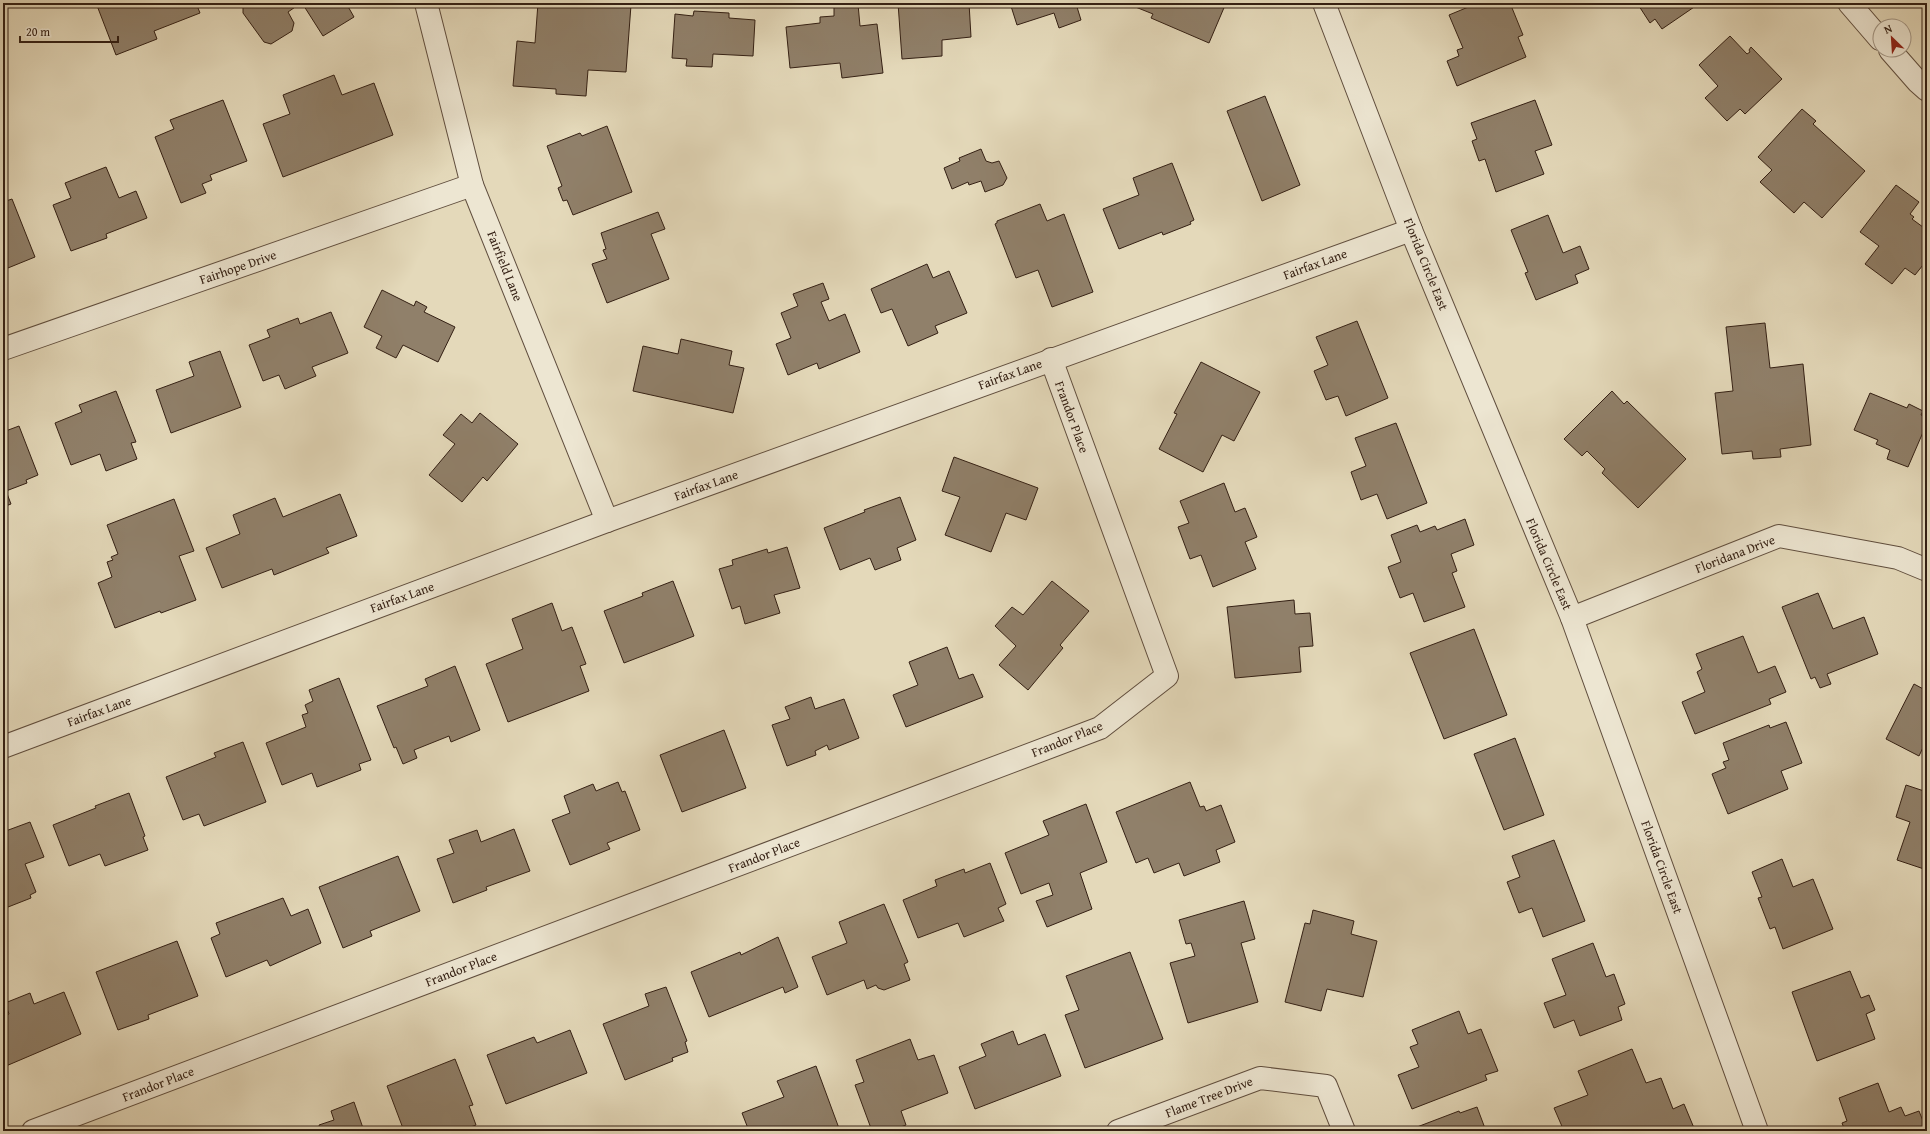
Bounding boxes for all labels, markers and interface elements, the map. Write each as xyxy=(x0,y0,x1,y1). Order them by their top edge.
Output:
scale bar xyxy=(20,18,118,44)
north arrow xyxy=(1872,18,1912,58)
text: N xyxy=(1881,20,1895,38)
text: 20 m xyxy=(26,23,50,40)
street label: Florida Circle East xyxy=(1399,215,1453,313)
street label: Fairfield Lane xyxy=(482,228,528,304)
street label: Fairfax Lane xyxy=(1280,244,1350,284)
street label: Fairhope Drive xyxy=(197,245,279,289)
street label: Fairfax Lane xyxy=(975,354,1045,394)
street label: Frandor Place xyxy=(1050,378,1094,456)
street label: Fairfax Lane xyxy=(671,465,741,505)
street label: Florida Circle East xyxy=(1521,515,1577,613)
street label: Floridana Drive xyxy=(1692,530,1778,578)
street label: Fairfax Lane xyxy=(367,577,437,617)
street label: Fairfax Lane xyxy=(64,691,134,731)
street label: Frandor Place xyxy=(1028,716,1106,762)
street label: Florida Circle East xyxy=(1636,818,1688,917)
street label: Frandor Place xyxy=(725,833,803,877)
street label: Frandor Place xyxy=(422,947,500,991)
street label: Frandor Place xyxy=(119,1062,197,1106)
street label: Flame Tree Drive xyxy=(1162,1072,1256,1122)

